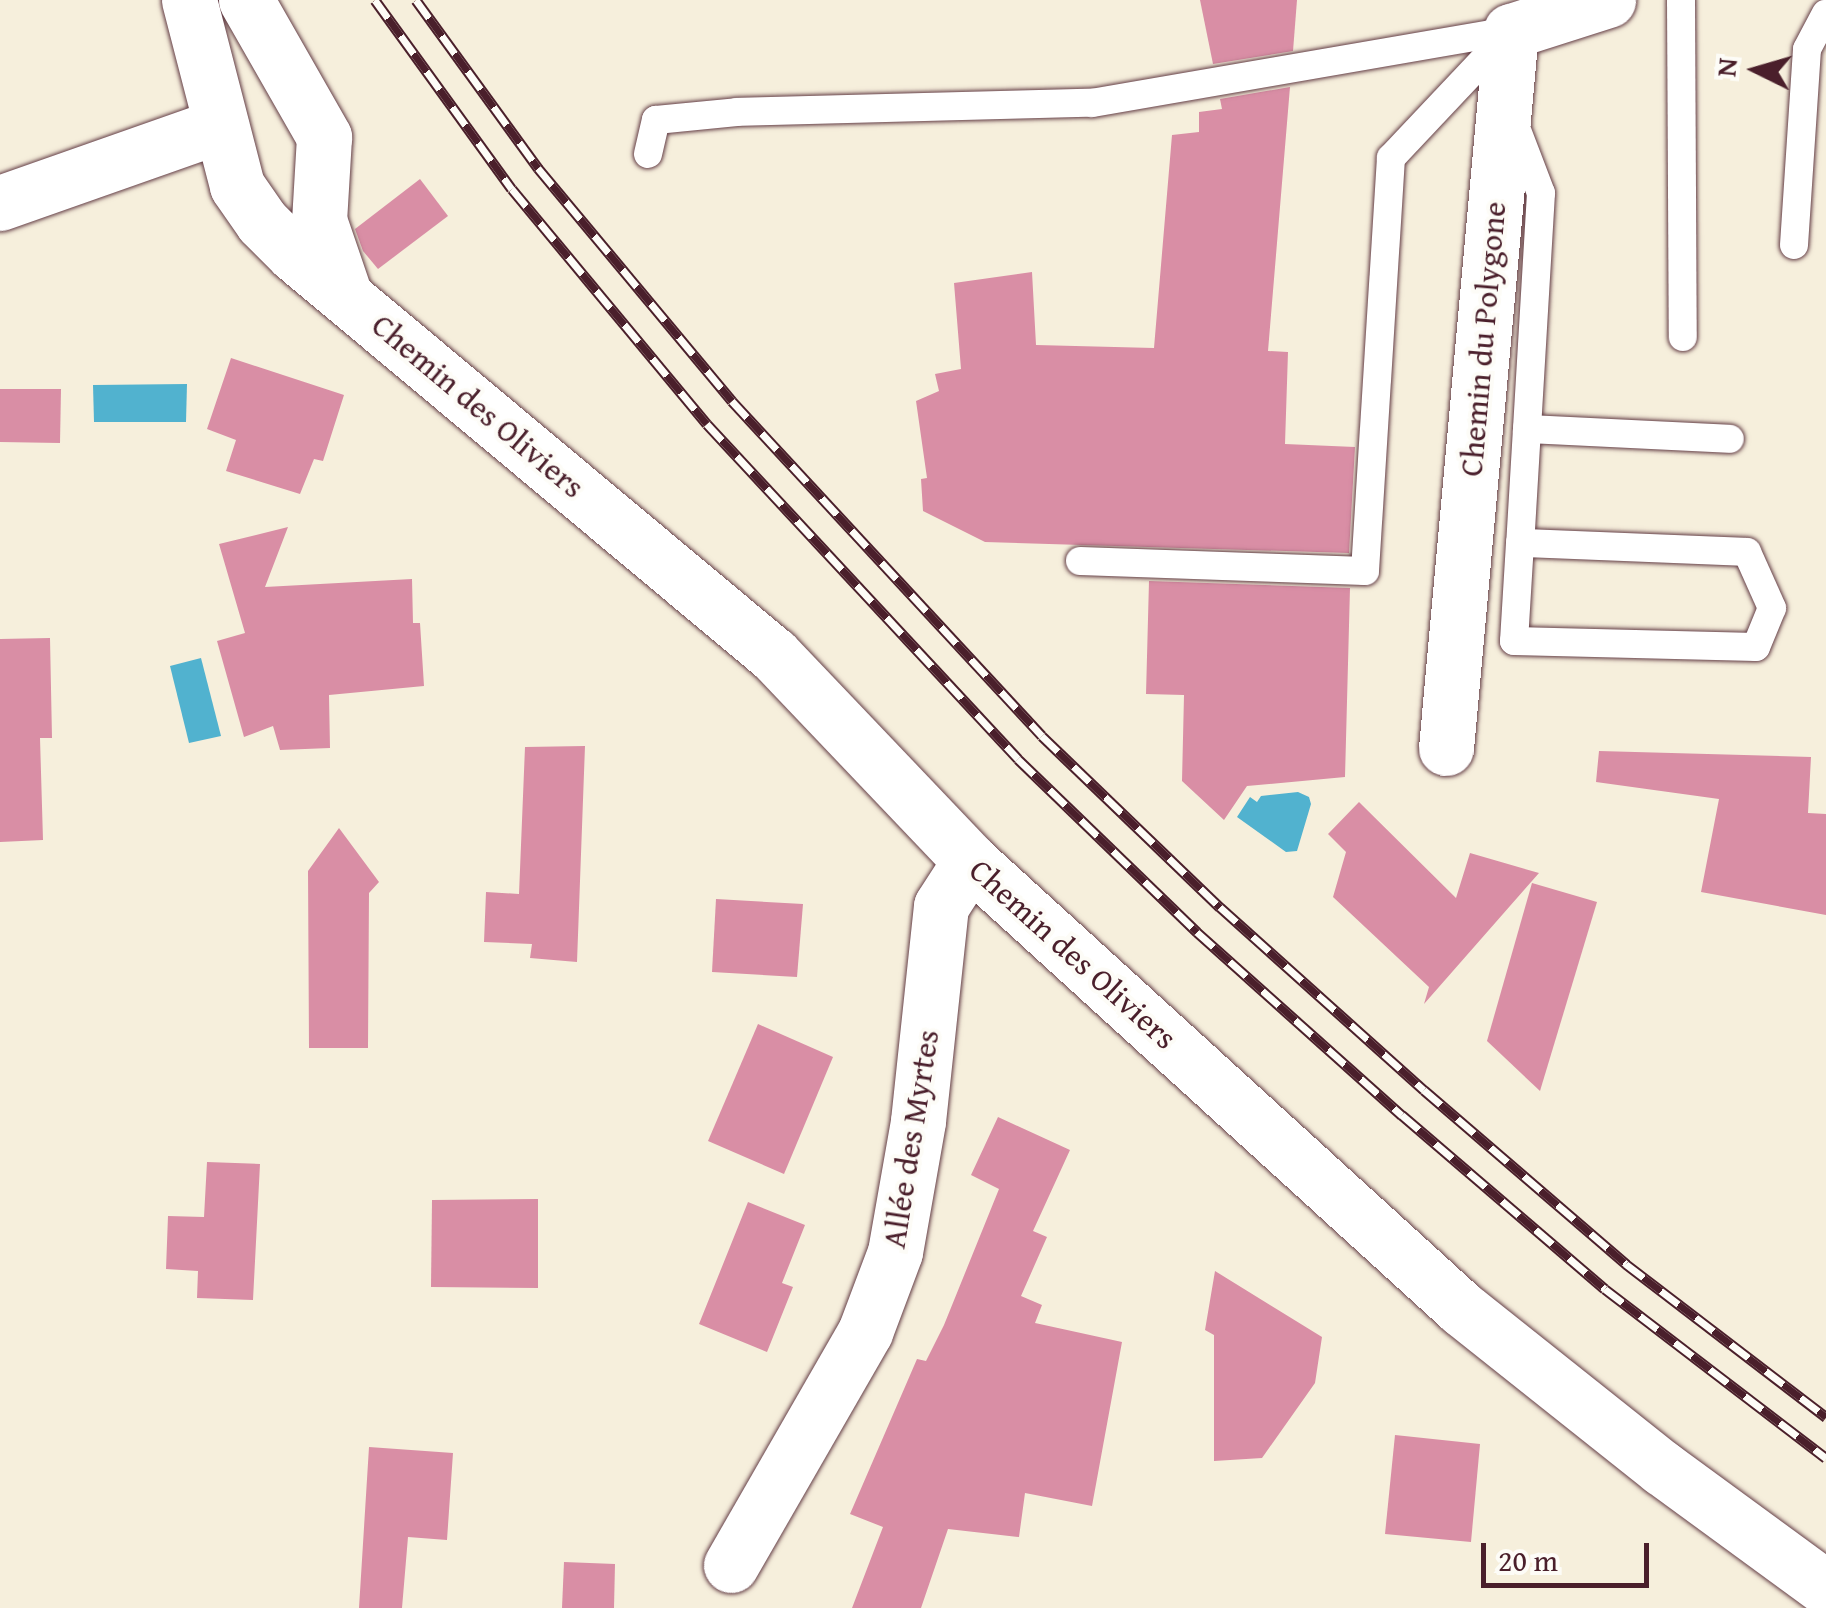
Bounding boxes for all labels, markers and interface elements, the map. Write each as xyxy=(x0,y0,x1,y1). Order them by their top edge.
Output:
north arrow xyxy=(1706,20,1806,120)
text: N xyxy=(1704,56,1747,78)
street label: Chemin du Polygone xyxy=(1452,200,1514,478)
street label: Chemin des Oliviers xyxy=(364,306,592,506)
street label: Chemin des Oliviers xyxy=(961,851,1185,1057)
street label: Allée des Myrtes xyxy=(875,1027,947,1251)
scale bar xyxy=(1486,1523,1654,1585)
text: 20 m xyxy=(1498,1538,1558,1582)

